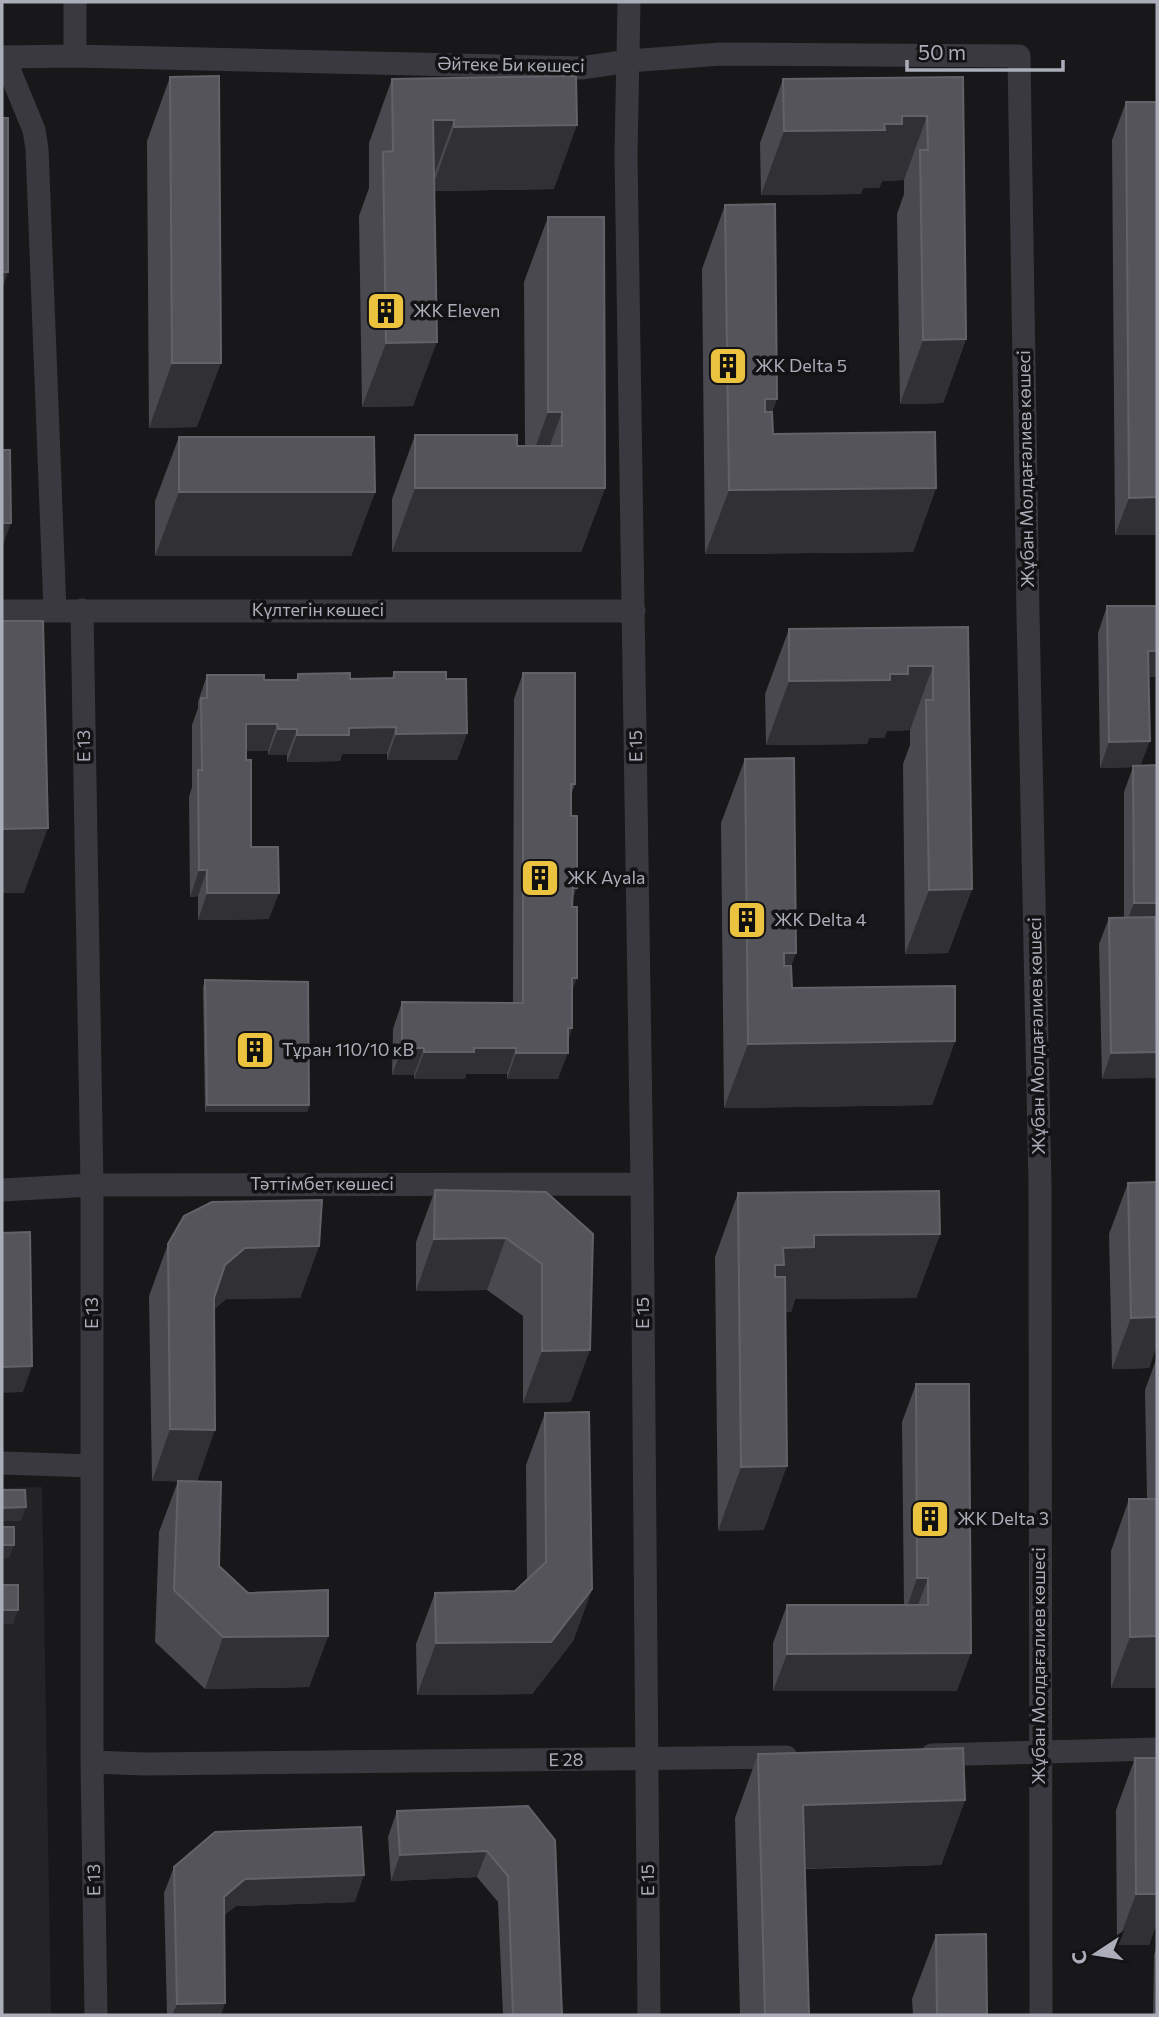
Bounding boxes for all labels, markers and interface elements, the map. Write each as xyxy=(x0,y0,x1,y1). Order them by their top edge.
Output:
scale bar xyxy=(907,28,1063,72)
text: 50 m xyxy=(918,39,966,64)
street label: Әйтеке Би көшесі xyxy=(437,52,585,76)
building icon: ЖК Eleven xyxy=(365,290,407,332)
place label: ЖК Eleven xyxy=(413,299,500,321)
building icon: ЖК Delta 5 xyxy=(707,345,749,387)
street label: Жұбан Молдағалиев көшесі xyxy=(1012,350,1038,588)
place label: ЖК Delta 5 xyxy=(755,354,847,376)
street label: Күлтегін көшесі xyxy=(252,598,384,620)
street label: E 13 xyxy=(72,730,94,762)
street label: E 15 xyxy=(624,730,646,762)
building icon: ЖК Ayala xyxy=(519,857,561,899)
place label: ЖК Ayala xyxy=(567,866,645,888)
building icon: ЖК Delta 4 xyxy=(726,899,768,941)
place label: ЖК Delta 4 xyxy=(774,908,867,930)
street label: Жұбан Молдағалиев көшесі xyxy=(1023,917,1049,1155)
building icon: Тұран 110/10 кВ xyxy=(234,1029,276,1071)
place label: Тұран 110/10 кВ xyxy=(282,1038,414,1060)
street label: Тәттімбет көшесі xyxy=(250,1172,394,1194)
street label: E 13 xyxy=(80,1297,102,1329)
street label: E 15 xyxy=(631,1297,653,1329)
building icon: ЖК Delta 3 xyxy=(909,1498,951,1540)
place label: ЖК Delta 3 xyxy=(957,1507,1049,1529)
street label: Жұбан Молдағалиев көшесі xyxy=(1027,1547,1049,1785)
street label: E 28 xyxy=(548,1748,584,1770)
street label: E 13 xyxy=(82,1864,104,1896)
street label: E 15 xyxy=(636,1864,658,1896)
north arrow xyxy=(1061,1919,1131,1989)
text: С xyxy=(1066,1949,1091,1966)

